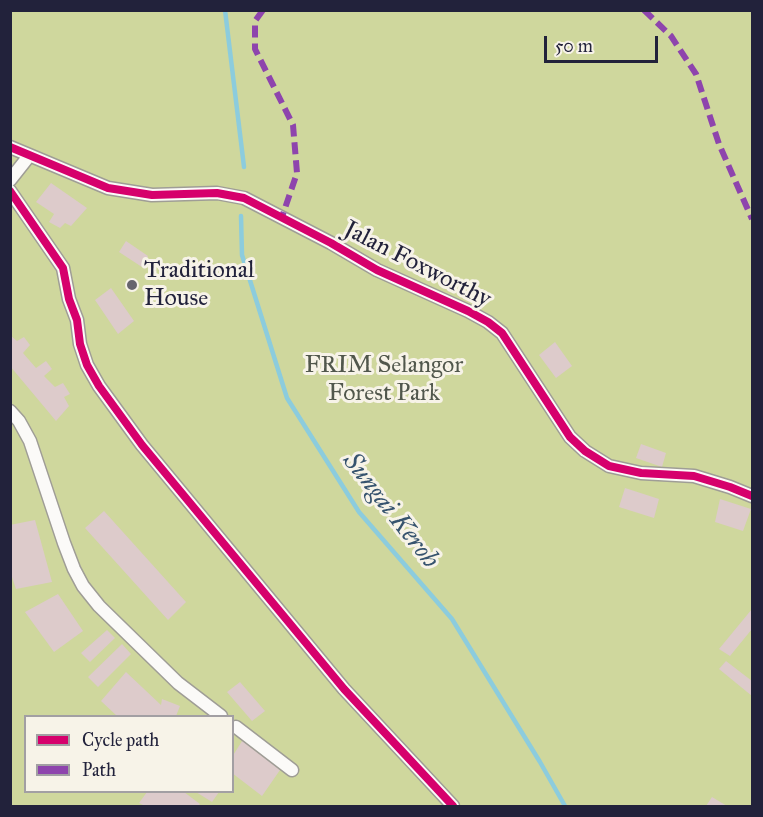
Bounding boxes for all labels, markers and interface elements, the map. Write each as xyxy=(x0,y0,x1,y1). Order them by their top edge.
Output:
scale bar xyxy=(547,24,661,62)
text: 50 m xyxy=(555,35,593,57)
street label: Jalan Foxworthy xyxy=(339,216,495,314)
place label: Traditional House xyxy=(144,257,254,313)
marker: Traditional House xyxy=(125,278,139,292)
park label: FRIM Selangor Forest Park xyxy=(305,352,463,408)
water label: Sungai Keroh xyxy=(335,447,445,575)
legend xyxy=(24,715,234,793)
text: Cycle path xyxy=(82,729,159,751)
text: Path xyxy=(82,759,116,781)

